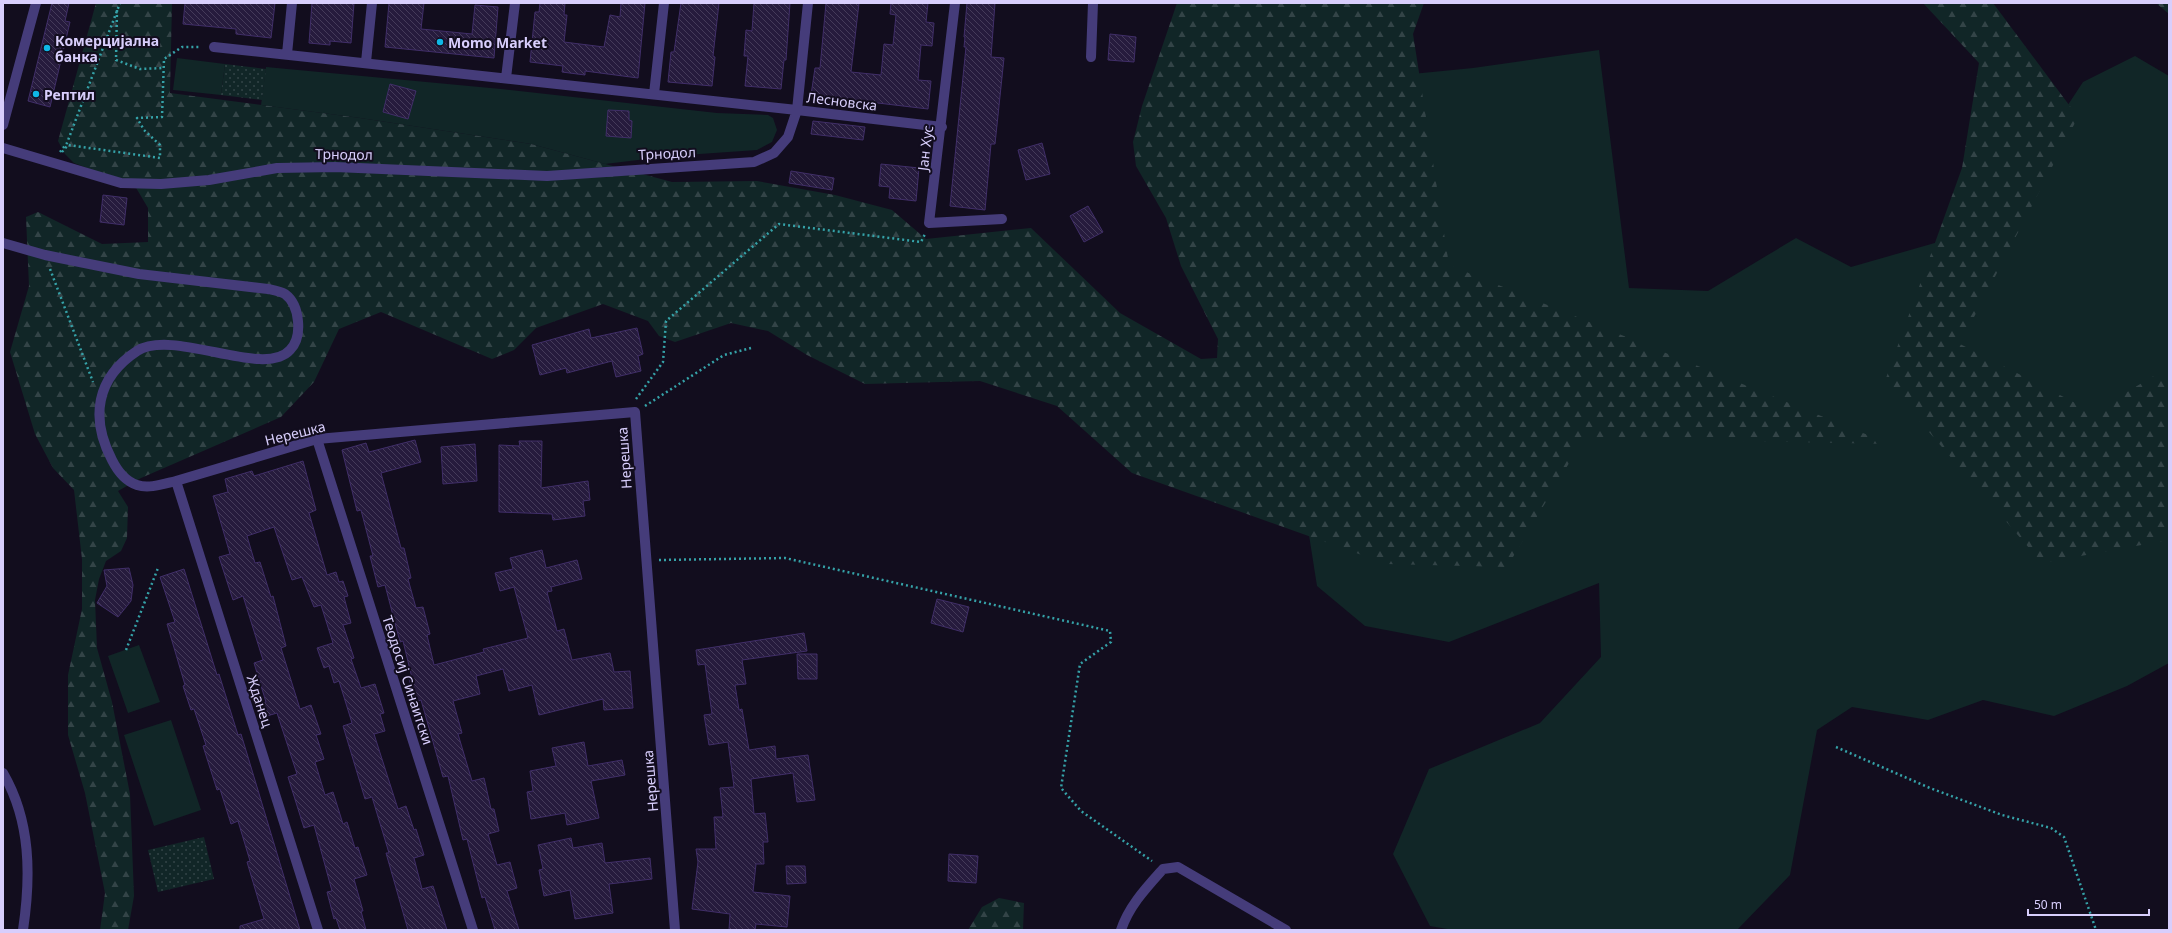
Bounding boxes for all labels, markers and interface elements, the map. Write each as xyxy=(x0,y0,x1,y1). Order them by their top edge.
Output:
place label: Комерцијална банка xyxy=(55,31,159,66)
place label: Momo Market xyxy=(448,33,547,52)
marker: Momo Market xyxy=(435,37,445,47)
marker: Комерцијална банка xyxy=(42,43,52,53)
place label: Рептил xyxy=(44,85,95,104)
street label: Лесновска xyxy=(806,87,878,115)
marker: Рептил xyxy=(31,89,41,99)
street label: Јан Хус xyxy=(913,124,937,174)
street label: Трнодол xyxy=(638,142,696,164)
street label: Трнодол xyxy=(315,144,373,164)
street label: Нерешка xyxy=(263,416,327,450)
street label: Нерешка xyxy=(612,427,636,489)
street label: Теодосиј Синаитски xyxy=(378,613,438,747)
street label: Жданец xyxy=(243,672,277,730)
street label: Нерешка xyxy=(638,749,662,813)
scale bar xyxy=(2028,891,2149,917)
text: 50 m xyxy=(2034,896,2062,913)

